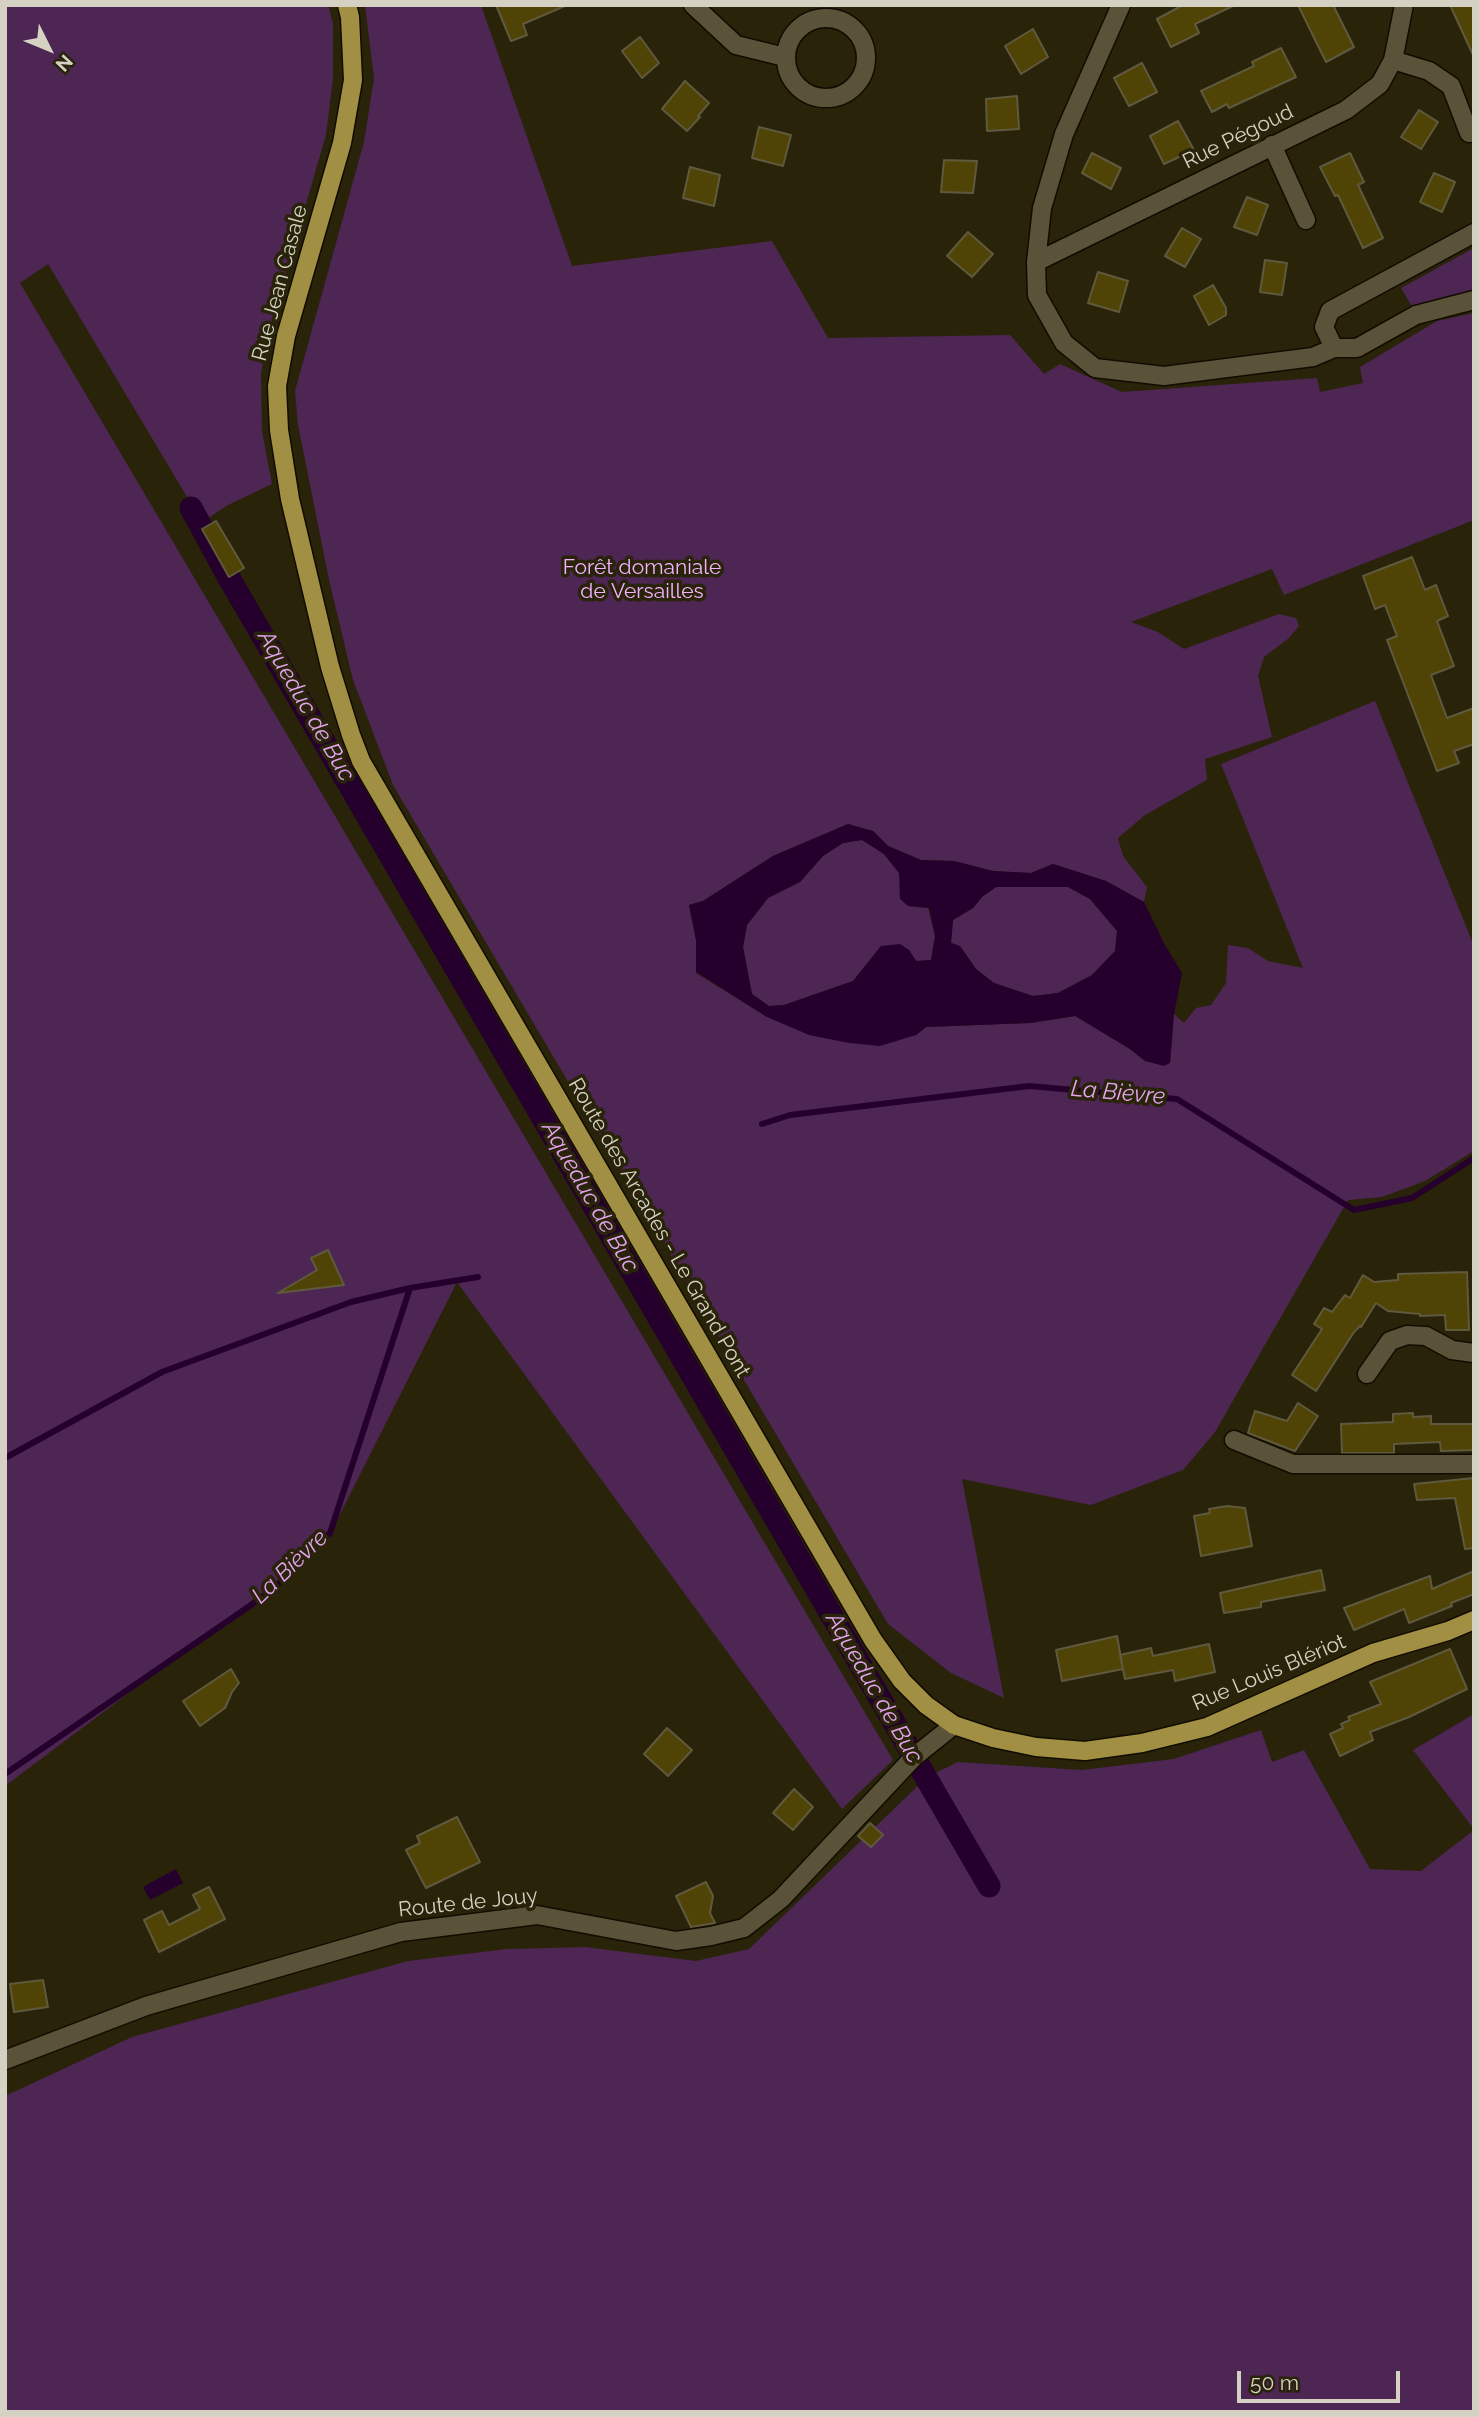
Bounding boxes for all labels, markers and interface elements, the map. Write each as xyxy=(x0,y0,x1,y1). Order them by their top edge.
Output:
north arrow xyxy=(14,14,84,84)
text: N xyxy=(51,51,77,76)
street label: Rue Pégoud xyxy=(1179,99,1297,175)
street label: Rue Jean Casale xyxy=(247,202,313,364)
park label: Forêt domaniale de Versailles xyxy=(563,555,721,605)
water label: Aqueduc de Buc xyxy=(252,626,360,786)
street label: Route des Arcades - Le Grand Pont xyxy=(563,1074,755,1382)
water label: La Bièvre xyxy=(1070,1075,1166,1111)
water label: Aqueduc de Buc xyxy=(536,1117,644,1277)
water label: La Bièvre xyxy=(246,1524,334,1610)
water label: Aqueduc de Buc xyxy=(820,1608,928,1768)
street label: Rue Louis Blériot xyxy=(1189,1629,1349,1717)
street label: Route de Jouy xyxy=(397,1883,539,1923)
scale bar xyxy=(1241,2358,1404,2402)
text: 50 m xyxy=(1250,2370,1299,2395)

